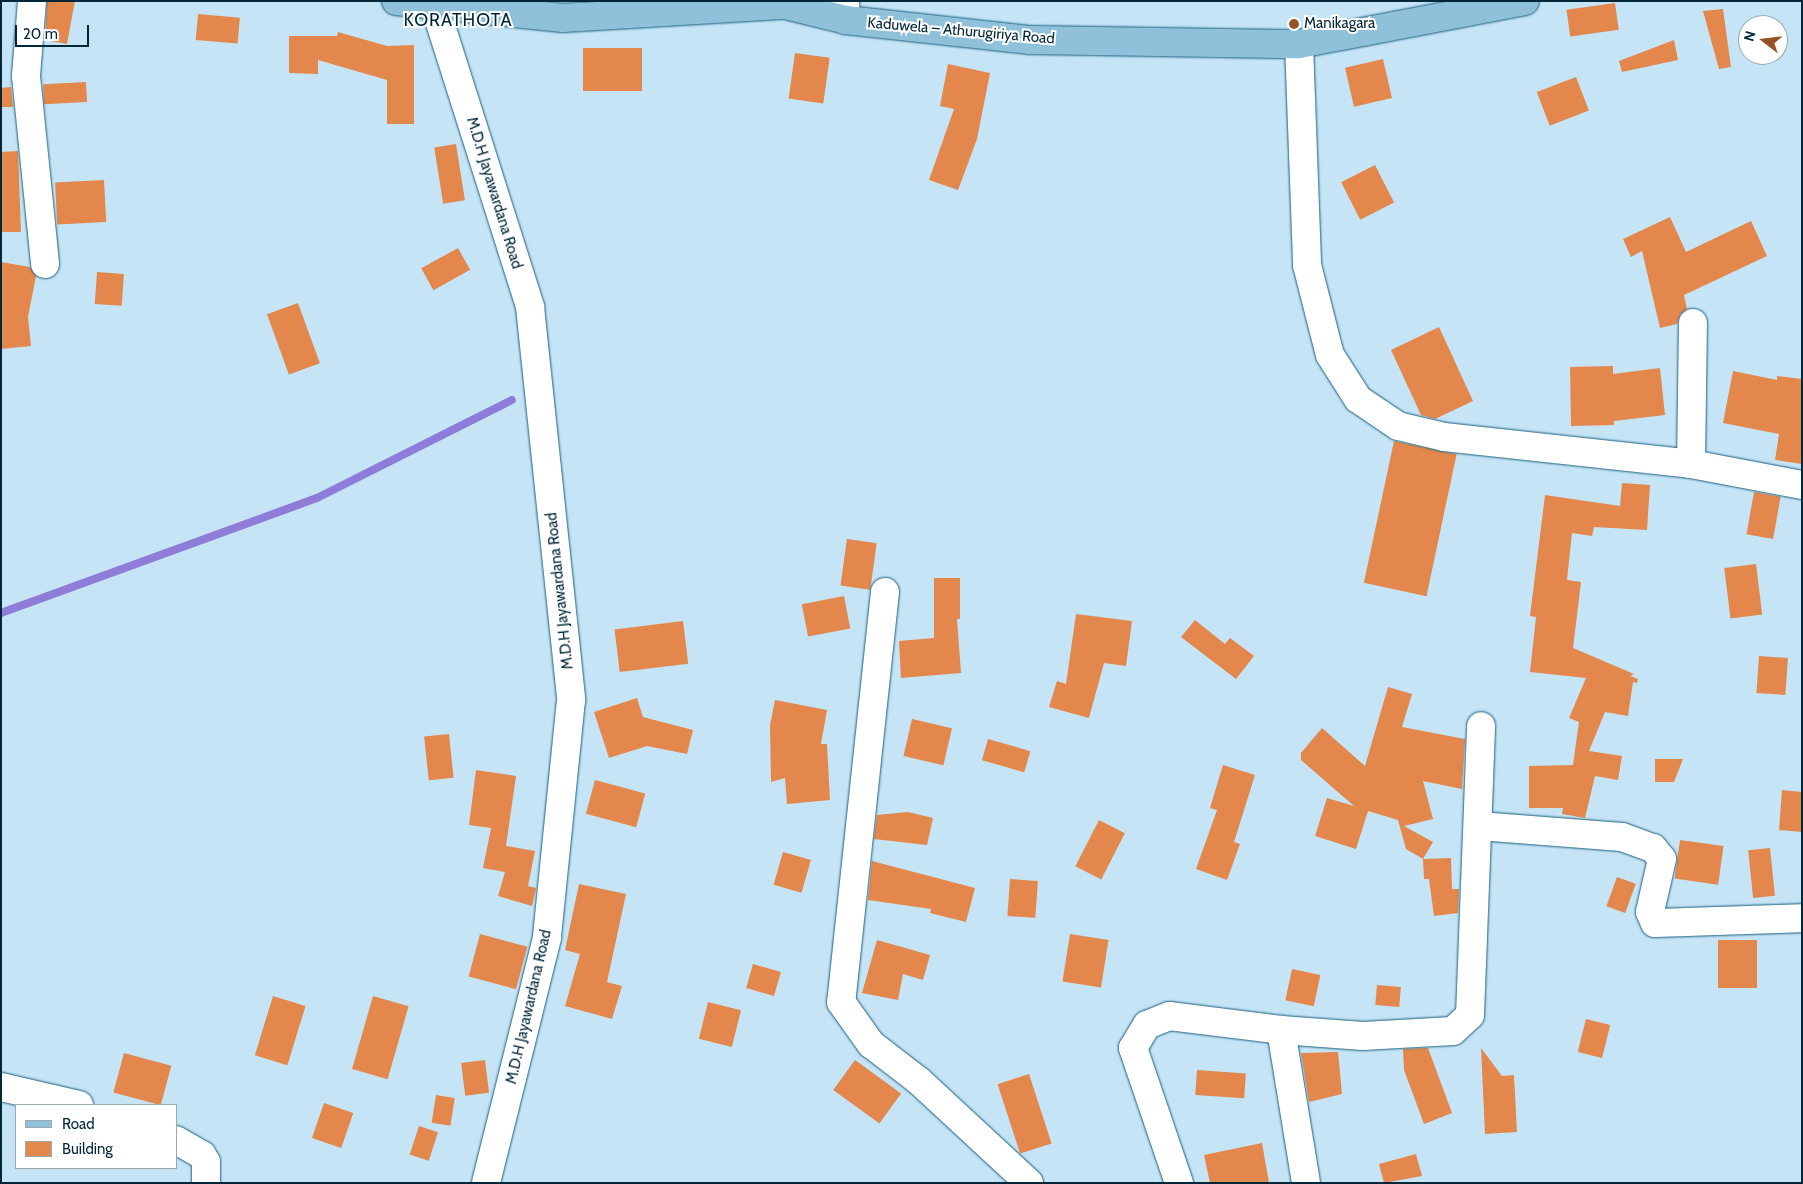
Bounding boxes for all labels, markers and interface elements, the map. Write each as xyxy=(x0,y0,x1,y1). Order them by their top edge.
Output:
district label: KORATHOTA xyxy=(402,9,514,31)
street label: Kaduwela – Athurugiriya Road xyxy=(867,14,1055,48)
scale bar xyxy=(18,15,91,47)
place label: Manikagara xyxy=(1304,15,1375,33)
north arrow xyxy=(1738,15,1788,65)
marker: Manikagara xyxy=(1288,18,1300,30)
text: 20 m xyxy=(23,25,58,43)
text: N xyxy=(1740,29,1760,43)
street label: M.D.H Jayawardana Road xyxy=(462,115,526,271)
street label: M.D.H Jayawardana Road xyxy=(543,512,577,670)
street label: M.D.H Jayawardana Road xyxy=(502,928,556,1086)
legend xyxy=(15,1104,178,1169)
text: Road xyxy=(62,1115,95,1133)
text: Building xyxy=(62,1140,113,1158)

